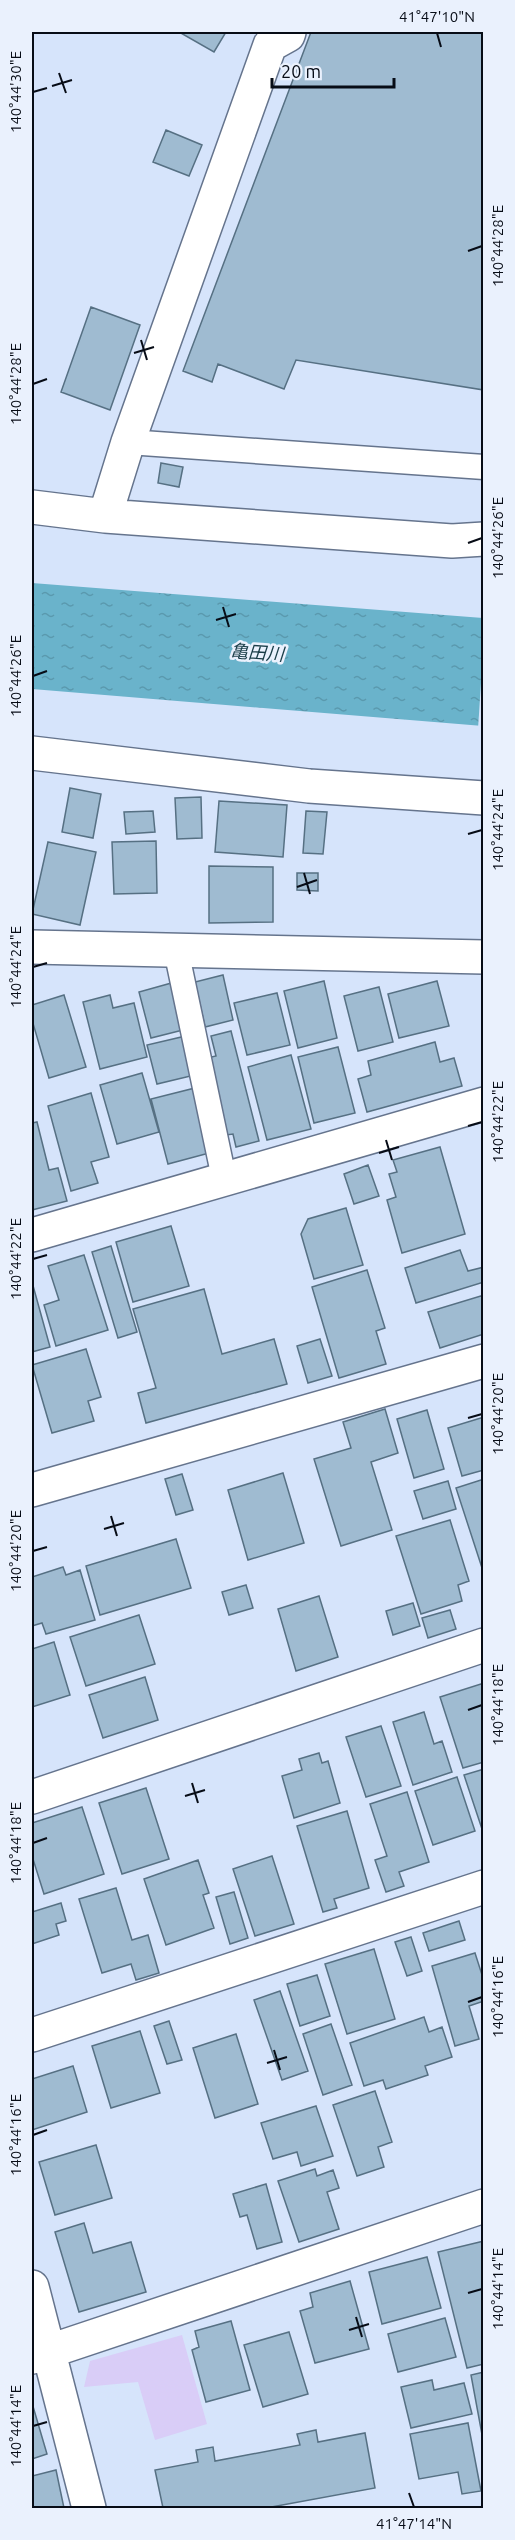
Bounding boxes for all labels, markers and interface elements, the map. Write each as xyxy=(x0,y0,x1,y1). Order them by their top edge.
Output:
text: 41°47'10"N xyxy=(399,8,475,25)
text: 140°44'30"E xyxy=(7,51,24,133)
scale bar xyxy=(272,51,394,89)
text: 20 m xyxy=(281,61,321,81)
text: 140°44'28"E xyxy=(489,205,506,287)
text: 140°44'28"E xyxy=(7,343,24,425)
text: 140°44'26"E xyxy=(489,497,506,579)
text: 140°44'26"E xyxy=(7,635,24,717)
water label: 亀田川 xyxy=(229,640,287,664)
text: 140°44'24"E xyxy=(489,789,506,871)
text: 140°44'24"E xyxy=(7,926,24,1008)
text: 140°44'22"E xyxy=(489,1081,506,1163)
text: 140°44'22"E xyxy=(7,1218,24,1300)
text: 140°44'20"E xyxy=(489,1373,506,1455)
text: 140°44'20"E xyxy=(7,1510,24,1592)
text: 140°44'18"E xyxy=(489,1664,506,1746)
text: 140°44'18"E xyxy=(7,1802,24,1884)
text: 140°44'16"E xyxy=(489,1956,506,2038)
text: 140°44'16"E xyxy=(7,2094,24,2176)
text: 140°44'14"E xyxy=(489,2248,506,2330)
text: 140°44'14"E xyxy=(7,2385,24,2467)
text: 41°47'14"N xyxy=(376,2515,452,2532)

